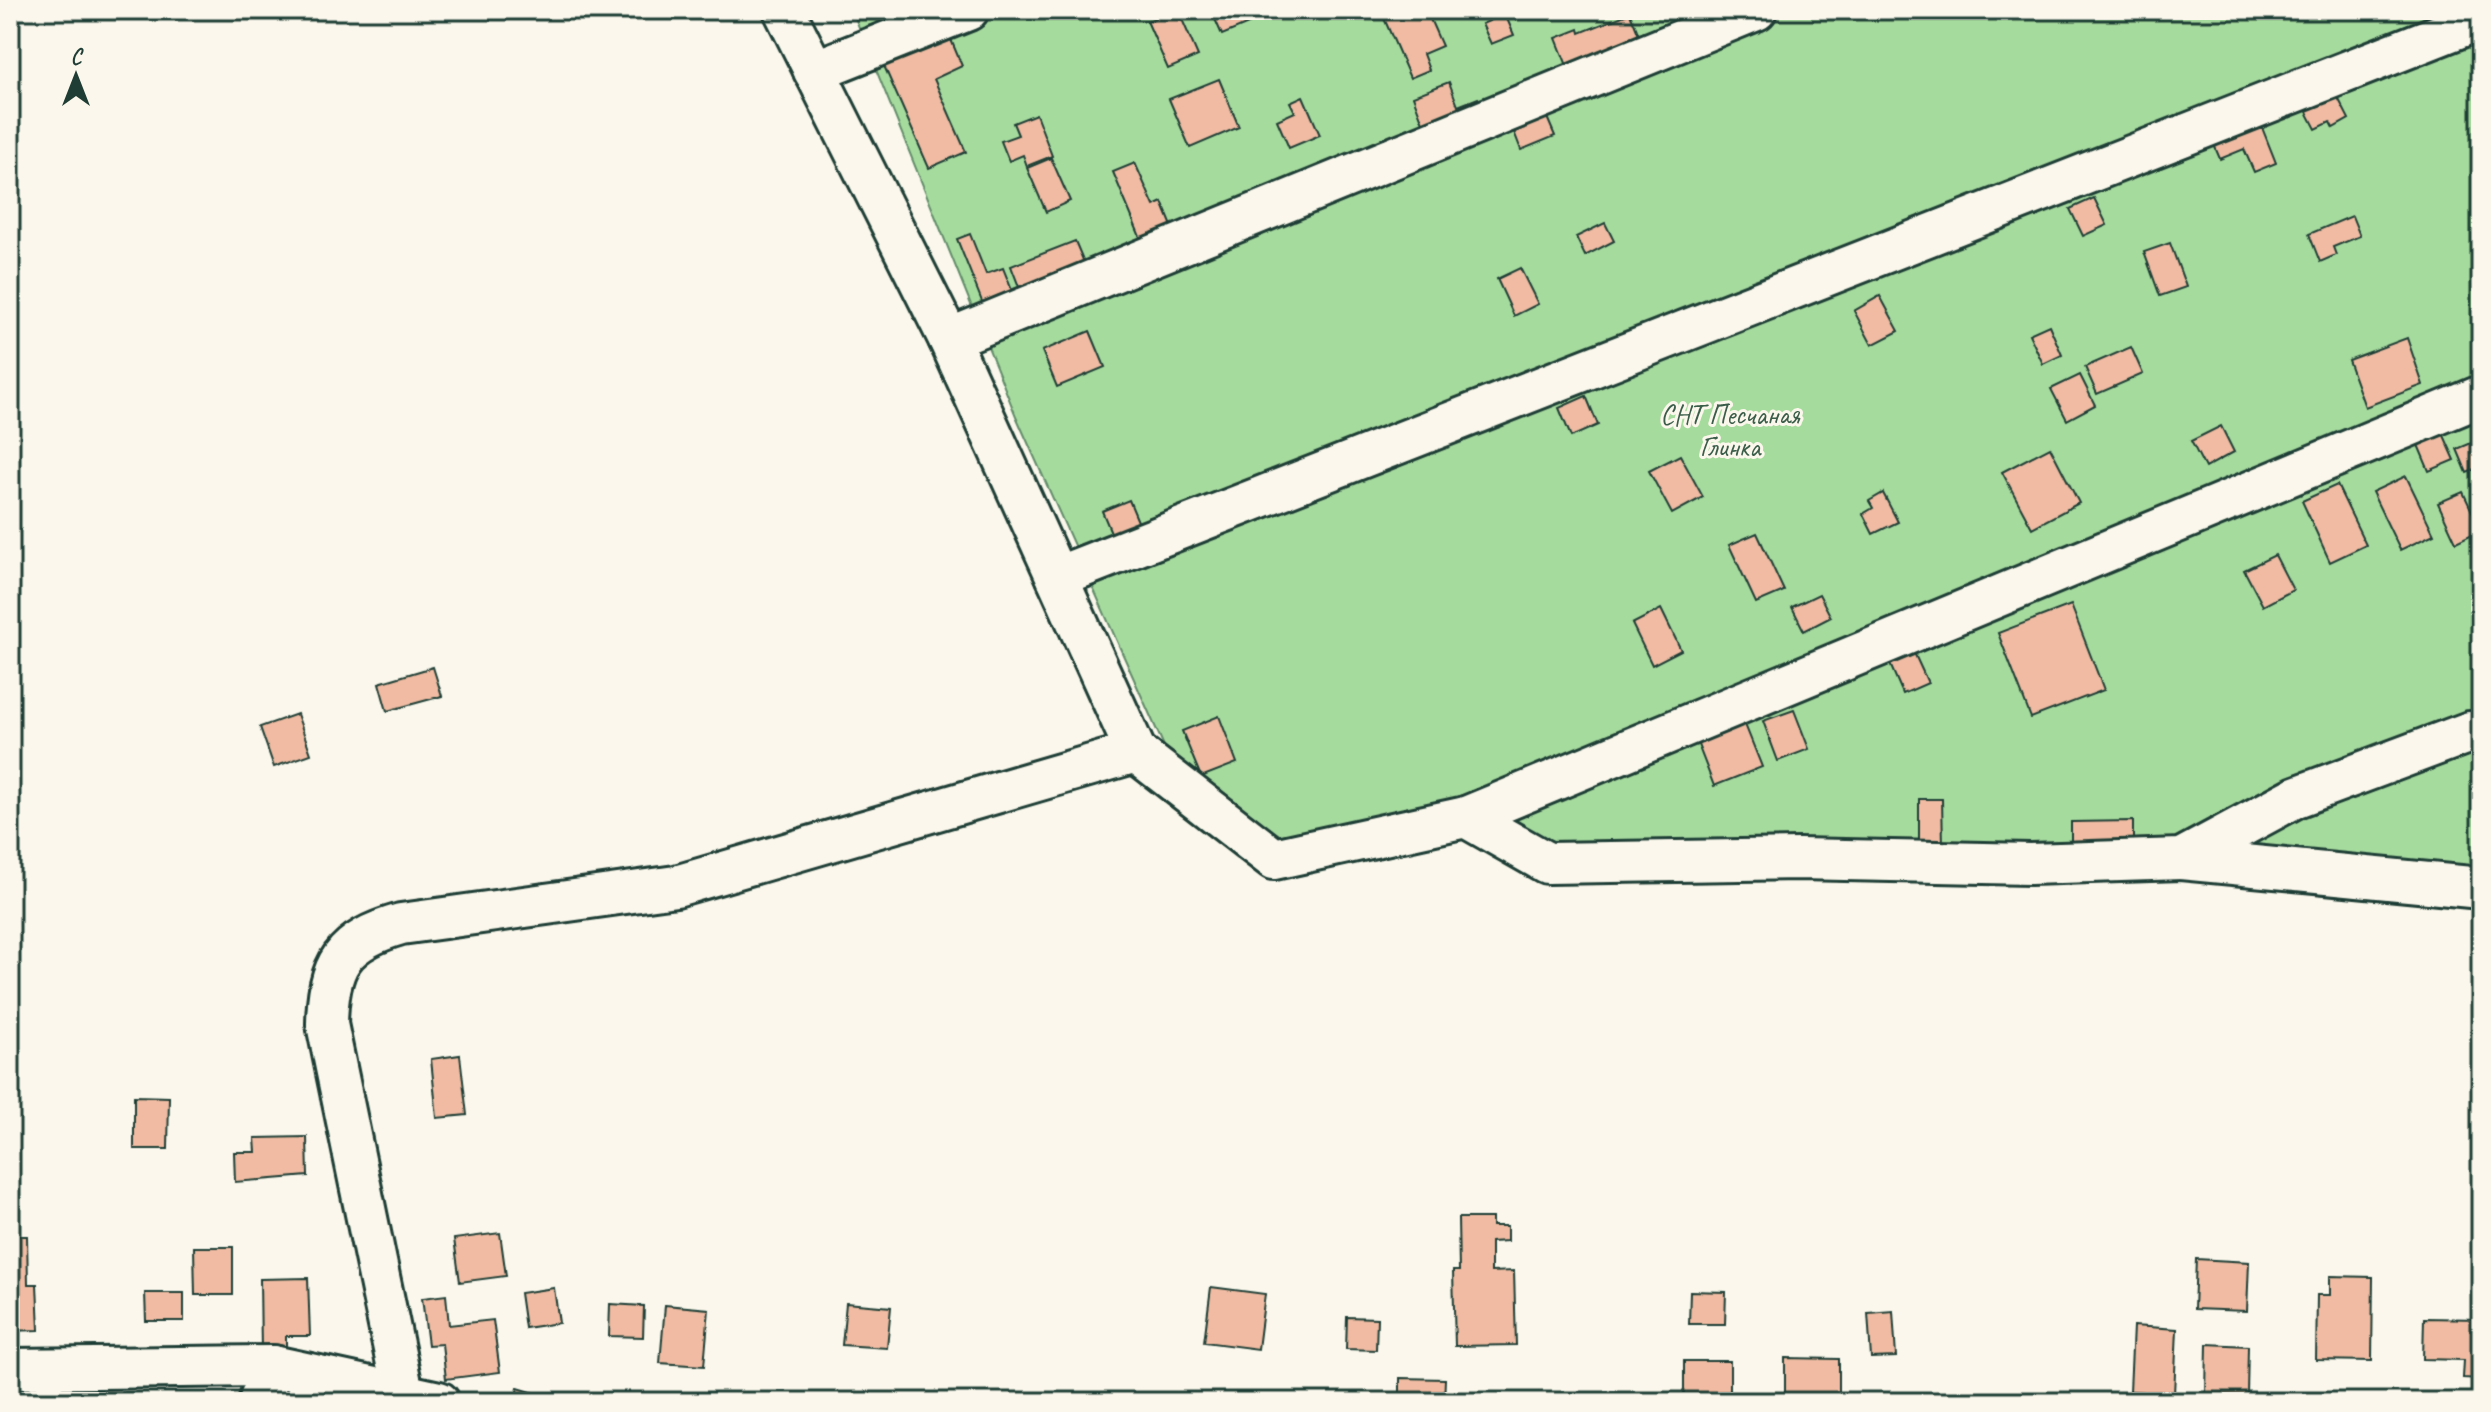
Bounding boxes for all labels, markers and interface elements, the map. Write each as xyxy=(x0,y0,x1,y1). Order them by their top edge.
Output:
north arrow xyxy=(36,36,116,116)
text: С xyxy=(71,43,85,71)
park label: СНТ Песчаная Глинка xyxy=(1660,397,1801,464)

